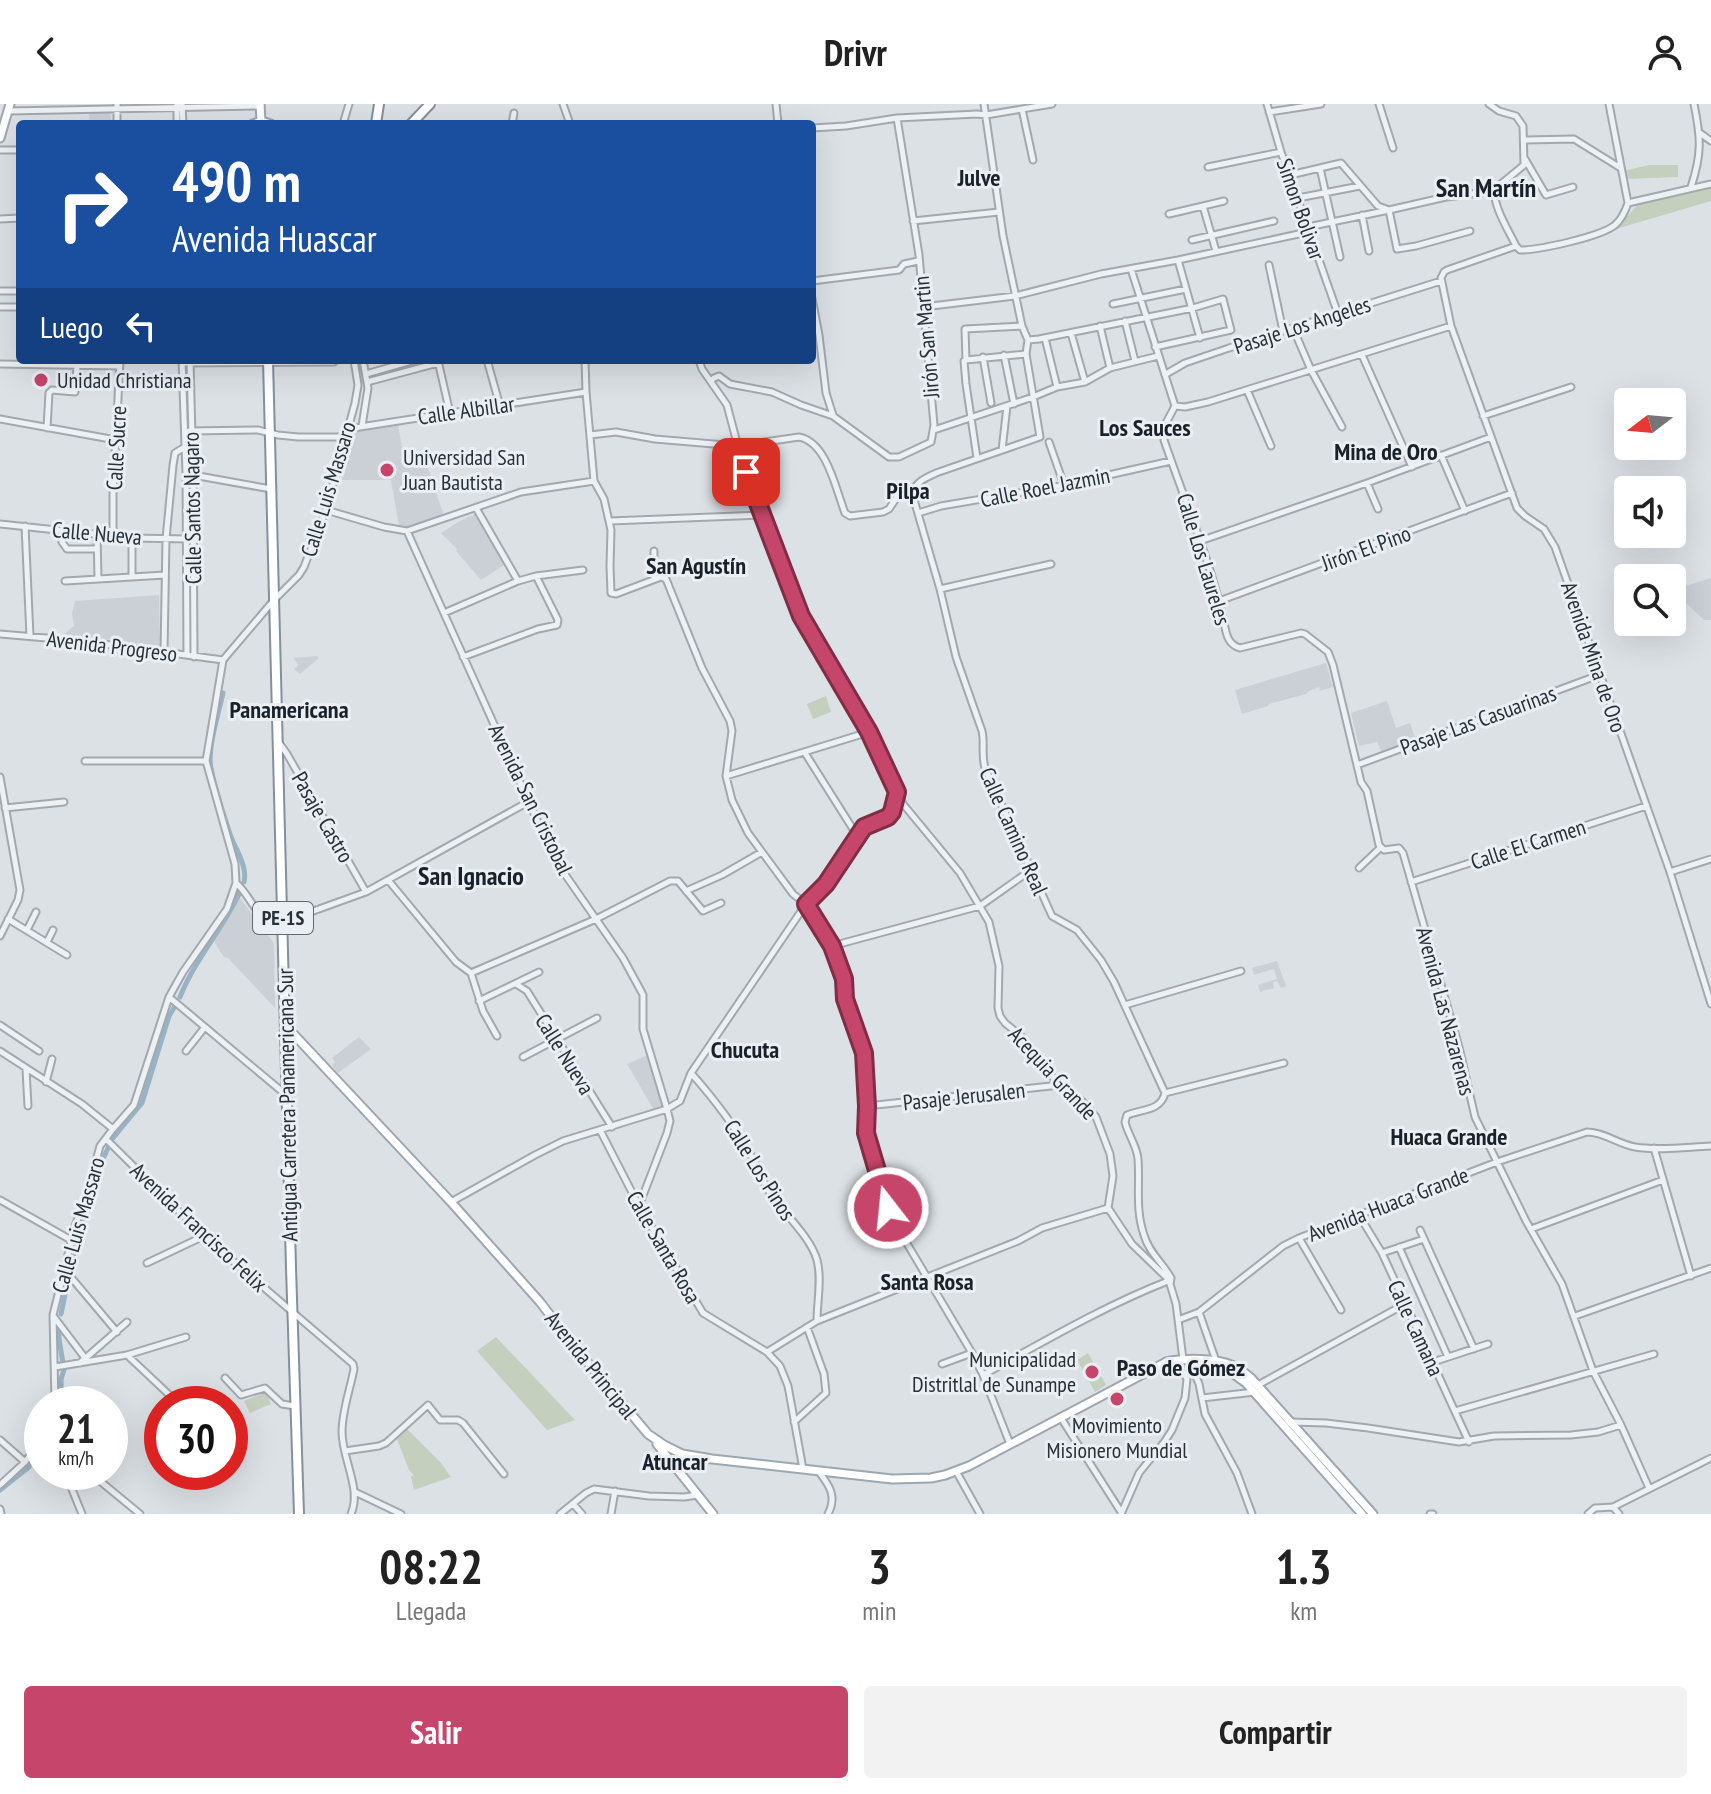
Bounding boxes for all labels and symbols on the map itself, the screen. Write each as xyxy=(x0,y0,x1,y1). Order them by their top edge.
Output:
street label: Simon Bolivar xyxy=(1271,155,1331,263)
district label: Julve xyxy=(956,162,1001,193)
district label: San Martín xyxy=(1436,171,1536,204)
street label: Jirón San Martin xyxy=(907,275,945,400)
street label: Pasaje Los Angeles xyxy=(1230,290,1374,360)
place label: Unidad Christiana xyxy=(57,366,192,394)
marker: Unidad Christiana xyxy=(32,371,50,389)
north arrow xyxy=(1614,388,1686,460)
street label: Calle Albillar xyxy=(416,389,516,431)
street label: Calle Sucre xyxy=(100,405,132,491)
district label: Los Sauces xyxy=(1099,412,1191,443)
street label: Calle Luis Massaro xyxy=(294,418,362,560)
street label: Calle Santos Nagaro xyxy=(177,432,207,584)
district label: Mina de Oro xyxy=(1334,436,1438,467)
pin xyxy=(712,438,780,506)
place label: Universidad San Juan Bautista xyxy=(402,443,525,496)
marker: Universidad San Juan Bautista xyxy=(378,461,396,479)
street label: Calle Roel Jazmin xyxy=(978,461,1112,513)
district label: Pilpa xyxy=(886,475,930,506)
street label: Calle Los Laureles xyxy=(1171,490,1237,628)
street label: Calle Nueva xyxy=(51,515,143,551)
street label: Jirón El Pino xyxy=(1317,519,1414,577)
district label: San Agustín xyxy=(646,550,746,581)
street label: Avenida Mina de Oro xyxy=(1555,578,1633,736)
street label: Avenida Progreso xyxy=(45,624,179,668)
street label: Pasaje Las Casuarinas xyxy=(1396,679,1560,761)
district label: Panamericana xyxy=(229,694,349,725)
street label: Avenida San Cristobal xyxy=(482,719,580,880)
street label: Calle Camino Real xyxy=(973,763,1055,900)
street label: Pasaje Castro xyxy=(286,767,360,867)
street label: Calle El Carmen xyxy=(1467,812,1589,876)
district label: San Ignacio xyxy=(418,859,524,892)
road number: PE-1S xyxy=(253,902,313,934)
street label: Avenida Las Nazarenas xyxy=(1410,924,1482,1098)
street label: Antigua Carretera Panamericana Sur xyxy=(271,968,303,1242)
street label: Calle Nueva xyxy=(529,1008,601,1100)
street label: Acequia Grande xyxy=(1003,1020,1103,1126)
district label: Chucuta xyxy=(711,1034,779,1065)
street label: Pasaje Jerusalen xyxy=(901,1076,1027,1116)
street label: Calle Los Pinos xyxy=(718,1114,802,1226)
district label: Huaca Grande xyxy=(1390,1121,1508,1152)
street label: Calle Luis Massaro xyxy=(45,1154,111,1296)
street label: Avenida Francisco Felix xyxy=(125,1156,273,1298)
street label: Avenida Huaca Grande xyxy=(1304,1160,1472,1248)
position arrow xyxy=(846,1166,930,1250)
street label: Calle Santa Rosa xyxy=(621,1186,707,1308)
district label: Santa Rosa xyxy=(880,1266,974,1297)
street label: Calle Camana xyxy=(1382,1276,1450,1380)
street label: Avenida Principal xyxy=(539,1305,644,1425)
place label: Municipalidad Distritlal de Sunampe xyxy=(912,1345,1076,1398)
district label: Paso de Gómez xyxy=(1117,1352,1245,1383)
marker: Municipalidad Distritlal de Sunampe xyxy=(1083,1363,1101,1381)
speed limit sign: 30 xyxy=(144,1386,248,1490)
marker: Movimiento Misionero Mundial xyxy=(1108,1390,1126,1408)
place label: Movimiento Misionero Mundial xyxy=(1047,1411,1188,1464)
district label: Atuncar xyxy=(641,1446,709,1477)

